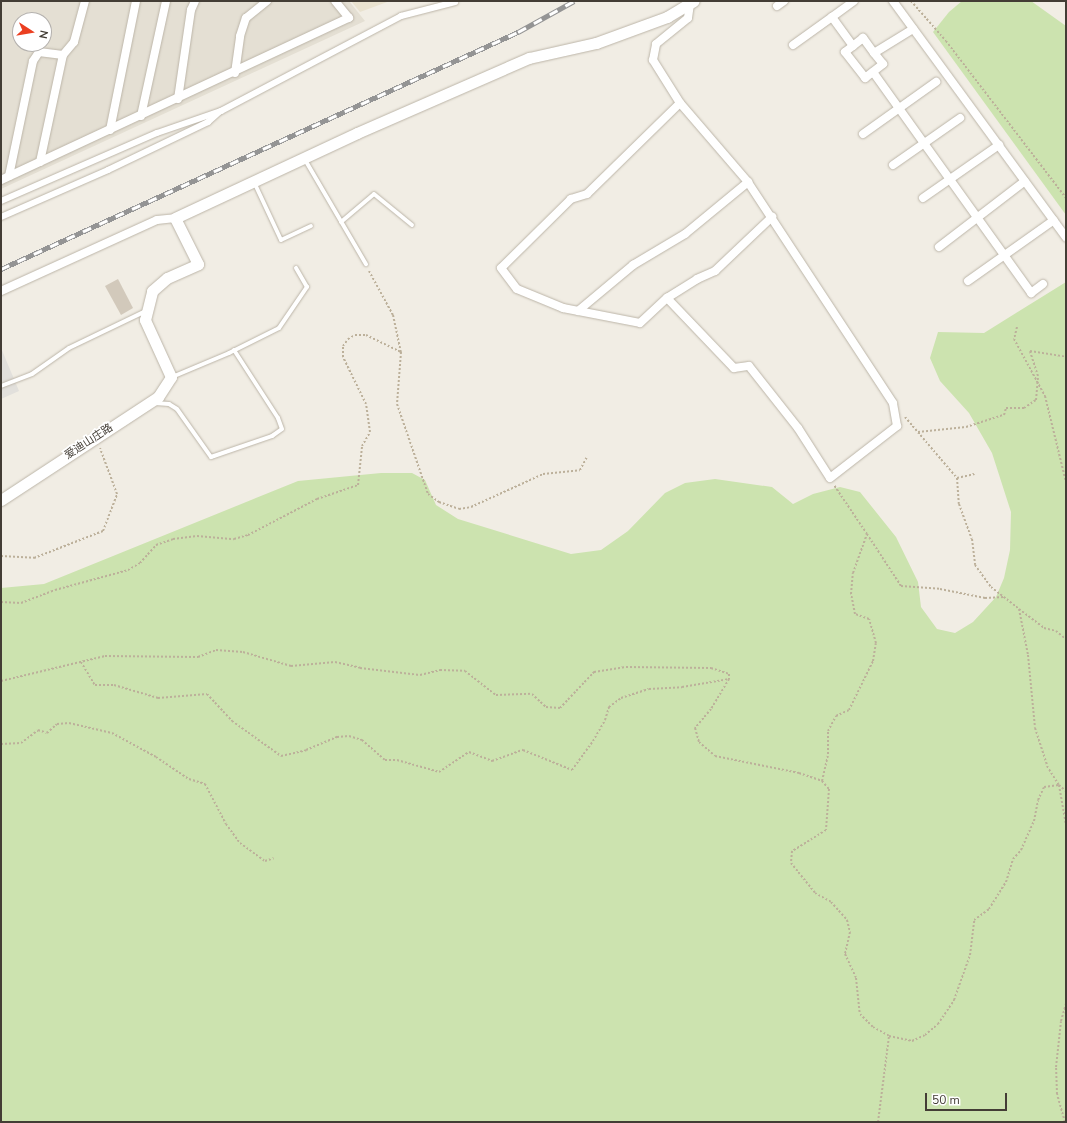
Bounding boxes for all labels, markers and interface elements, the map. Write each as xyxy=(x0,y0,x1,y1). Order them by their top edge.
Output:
north arrow xyxy=(12,12,52,52)
text: N xyxy=(35,29,51,40)
street label: 爱迪山庄路 xyxy=(62,421,116,463)
scale bar xyxy=(927,1085,1009,1111)
text: 50 m xyxy=(932,1092,960,1108)

